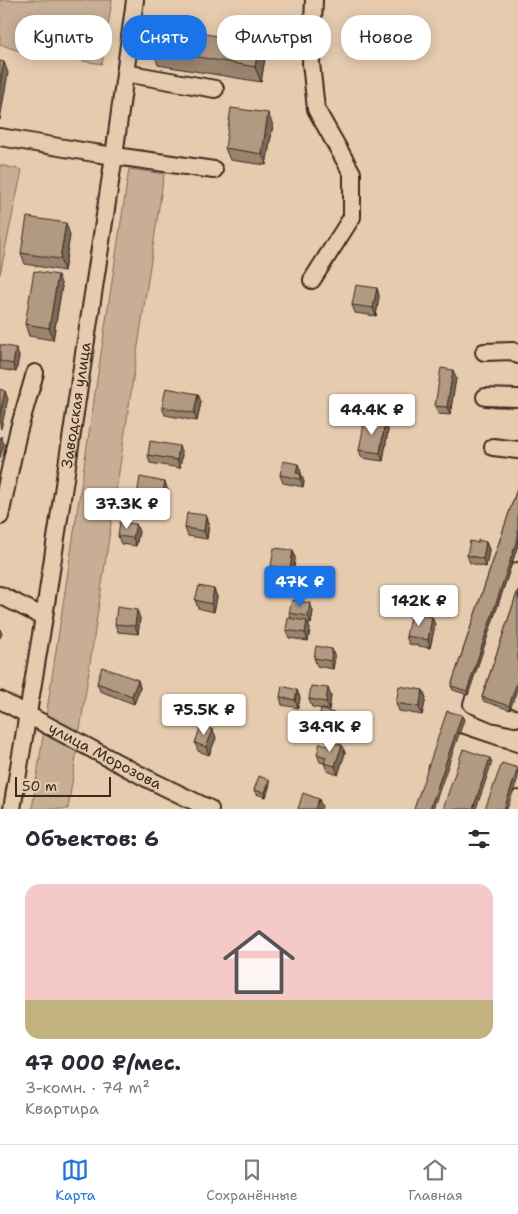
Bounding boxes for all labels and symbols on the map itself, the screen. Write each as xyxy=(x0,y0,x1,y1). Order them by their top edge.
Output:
street label: Заводская улица xyxy=(57,340,96,469)
pin: 44.4K ₽ xyxy=(326,394,418,436)
pin: 37.3K ₽ xyxy=(81,488,173,530)
pin: 47K ₽ xyxy=(265,566,335,608)
pin: 142K ₽ xyxy=(378,584,460,627)
pin: 75.5K ₽ xyxy=(158,694,250,736)
pin: 34.9K ₽ xyxy=(284,710,376,753)
street label: улица Морозова xyxy=(45,718,165,794)
scale bar xyxy=(15,774,111,797)

